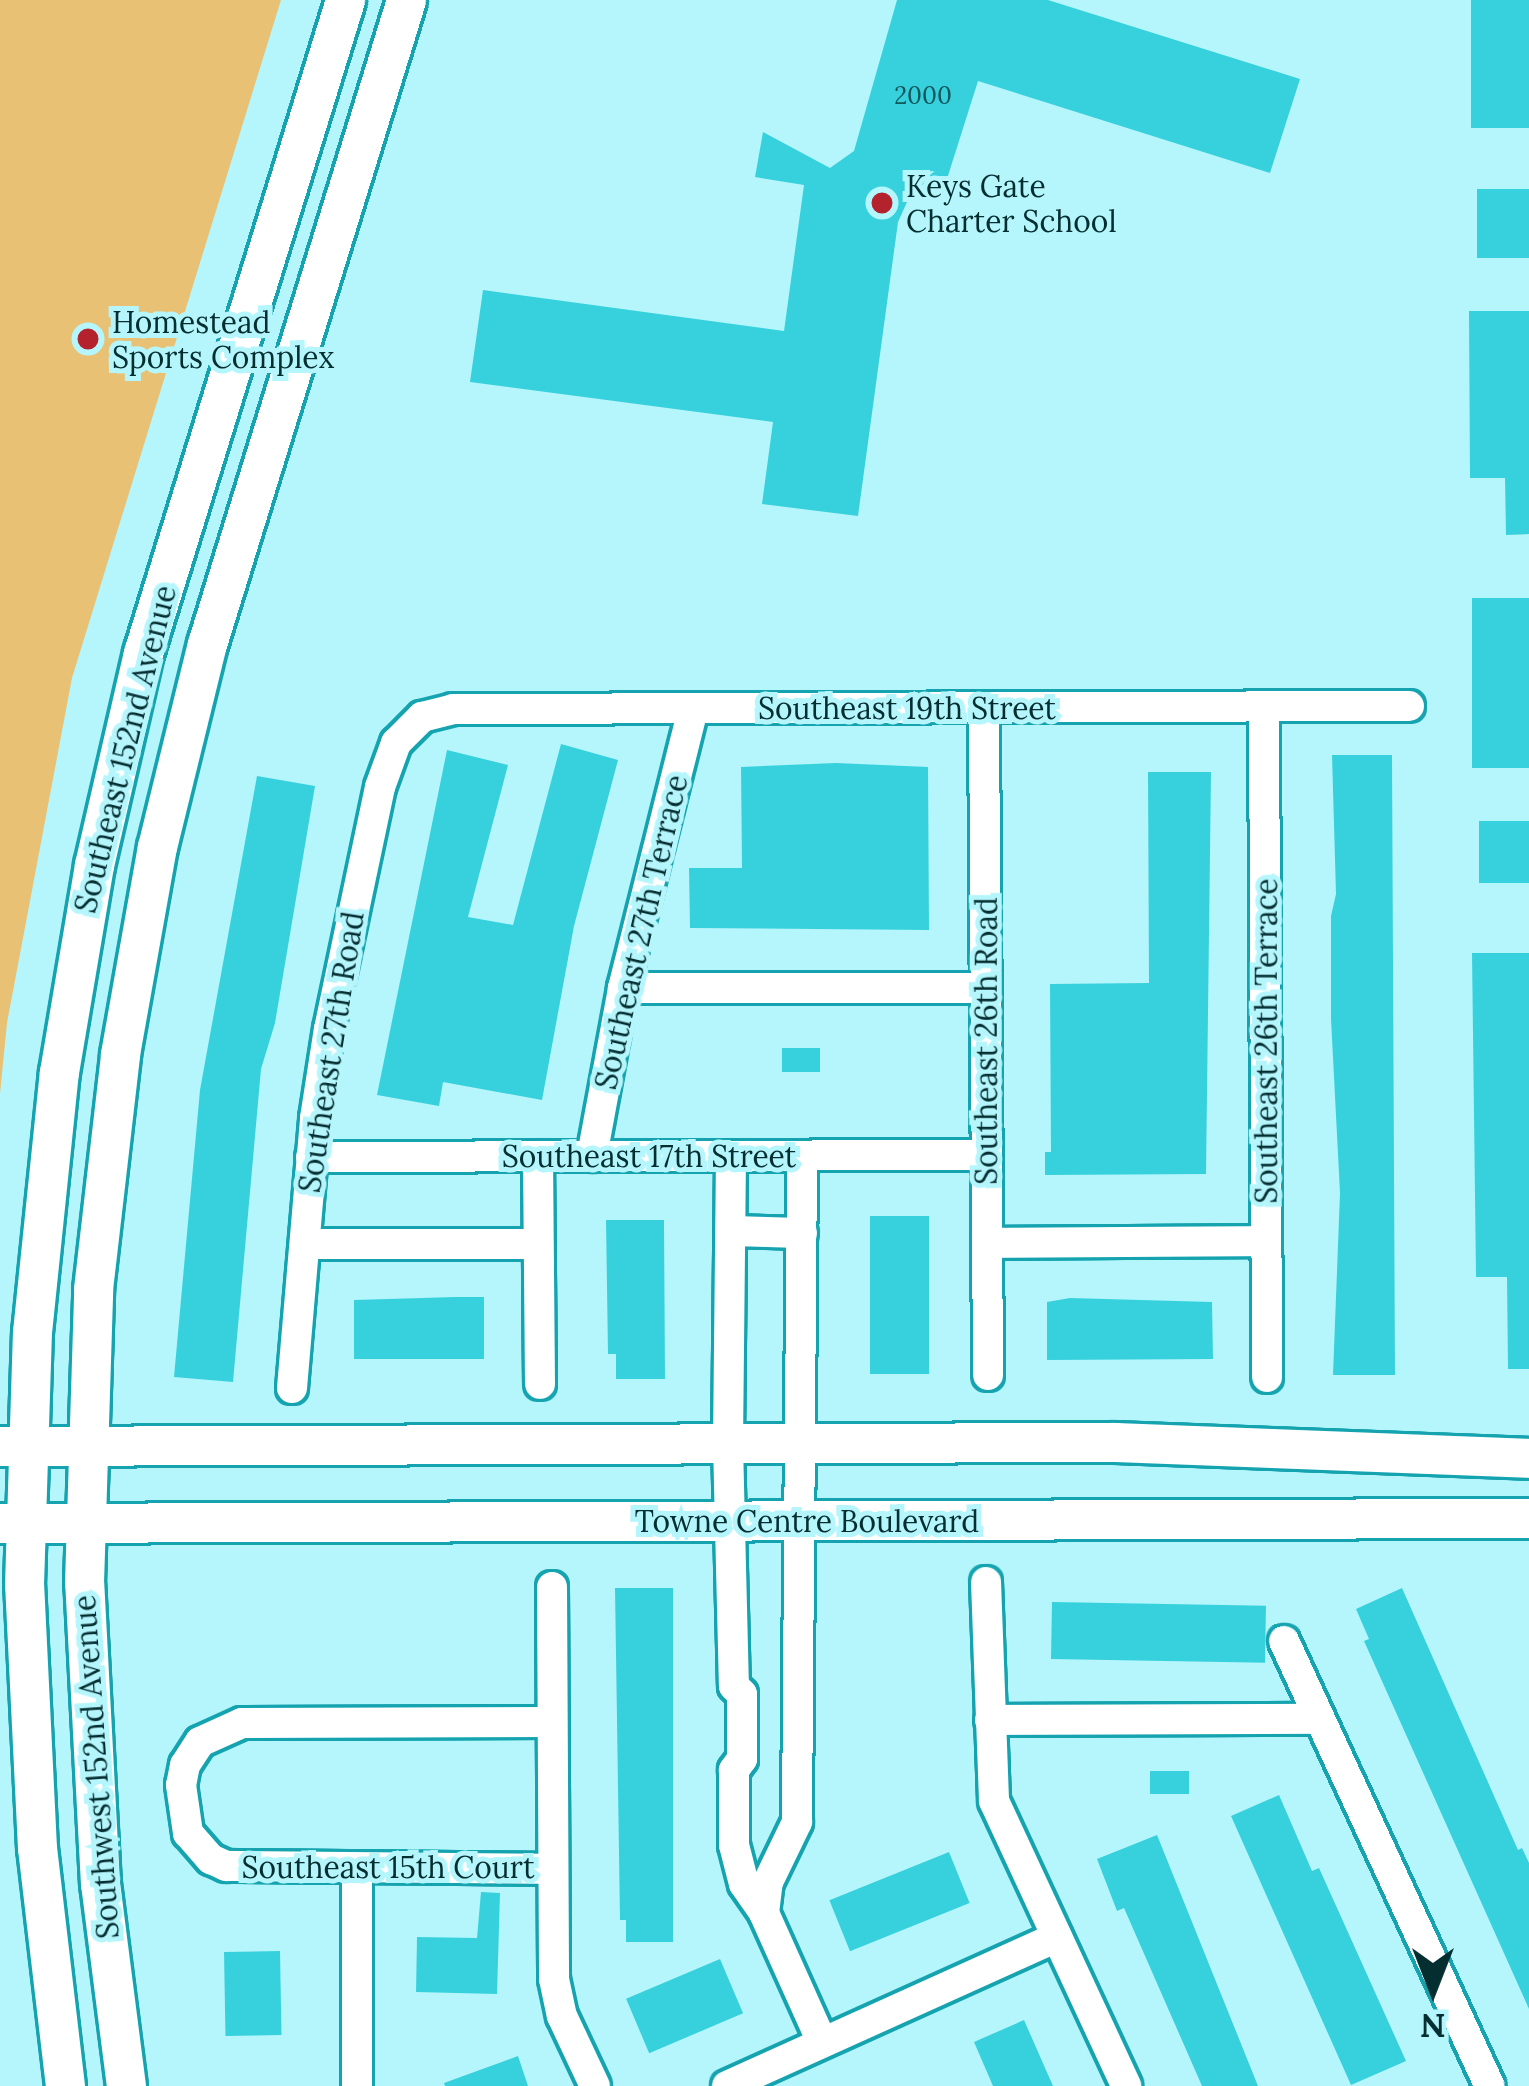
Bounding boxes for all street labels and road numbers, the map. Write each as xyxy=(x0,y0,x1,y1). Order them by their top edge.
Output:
street label: Southeast 152nd Avenue xyxy=(67,581,183,917)
street label: Southeast 19th Street xyxy=(758,690,1056,726)
street label: Southeast 27th Terrace xyxy=(587,771,695,1093)
street label: Southeast 26th Terrace xyxy=(1248,878,1284,1204)
street label: Southeast 26th Road xyxy=(968,897,1004,1185)
street label: Southeast 27th Road xyxy=(291,909,371,1195)
street label: Southeast 17th Street xyxy=(502,1138,796,1174)
street label: Towne Centre Boulevard xyxy=(635,1503,979,1539)
street label: Southwest 152nd Avenue xyxy=(66,1594,126,1940)
street label: Southeast 15th Court xyxy=(241,1849,535,1885)

